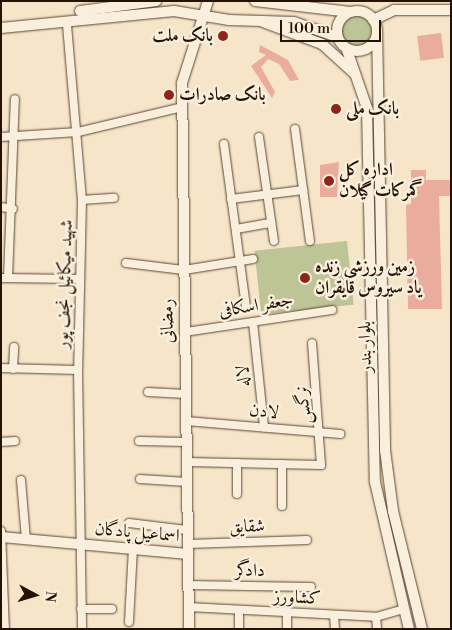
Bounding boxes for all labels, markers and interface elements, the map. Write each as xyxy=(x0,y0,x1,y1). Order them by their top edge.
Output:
scale bar xyxy=(282,10,383,42)
text: 100 m xyxy=(288,19,330,38)
place label: بانک ملت xyxy=(152,25,213,47)
marker: بانک ملت xyxy=(217,30,229,42)
place label: بانک صادرات xyxy=(179,84,266,106)
marker: بانک صادرات xyxy=(163,89,175,101)
place label: بانک ملی xyxy=(346,98,399,120)
marker: بانک ملی xyxy=(330,103,342,115)
place label: اداره کل گمرکات گیلان xyxy=(339,160,423,202)
marker: اداره کل گمرکات گیلان xyxy=(323,175,335,187)
street label: شهید میکائیل نجف پور xyxy=(52,219,78,349)
place label: زمین ورزشی زنده یاد سیروس قایقران xyxy=(315,257,422,300)
marker: زمین ورزشی زنده یاد سیروس قایقران xyxy=(299,272,311,284)
street label: جعفر اسکافی xyxy=(217,289,295,323)
street label: رمضانی xyxy=(157,299,179,343)
street label: بلوار بندر xyxy=(355,321,377,373)
street label: لاله xyxy=(232,364,256,388)
street label: نرگس xyxy=(291,385,317,425)
street label: لادن xyxy=(248,400,280,424)
street label: شقایق xyxy=(229,516,265,538)
street label: اسماعیل پادگان xyxy=(94,519,180,547)
street label: دادگر xyxy=(235,560,265,582)
north arrow xyxy=(10,570,60,620)
street label: کشاورز xyxy=(273,586,321,610)
text: N xyxy=(40,590,59,603)

